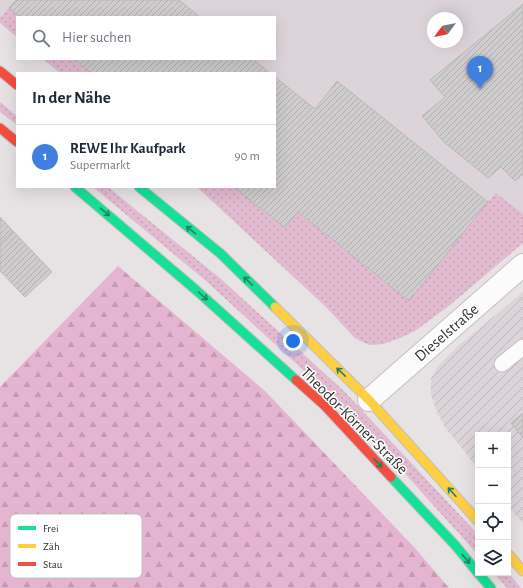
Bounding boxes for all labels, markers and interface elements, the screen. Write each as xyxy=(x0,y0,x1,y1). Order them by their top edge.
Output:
north arrow xyxy=(427,12,463,48)
search box xyxy=(16,16,276,60)
icon: search xyxy=(30,27,52,49)
text: Hier suchen xyxy=(62,30,132,45)
pin: 1 xyxy=(467,56,493,89)
text: In der Nähe xyxy=(32,89,111,106)
text: REWE Ihr Kaufpark xyxy=(70,141,186,156)
text: 1 xyxy=(43,150,47,163)
text: 90 m xyxy=(234,150,260,163)
text: Supermarkt xyxy=(70,159,130,172)
one-way arrow xyxy=(99,208,110,217)
one-way arrow xyxy=(185,225,196,234)
one-way arrow xyxy=(243,276,253,286)
one-way arrow xyxy=(198,292,209,301)
street label: Dieselstraße xyxy=(412,301,482,365)
your location xyxy=(283,331,303,351)
street label: Theodor-Körner-Straße xyxy=(298,364,411,477)
one-way arrow xyxy=(336,367,346,377)
map controls xyxy=(475,432,511,576)
button: + xyxy=(475,432,511,468)
one-way arrow xyxy=(374,458,383,468)
button: − xyxy=(475,468,511,504)
one-way arrow xyxy=(447,487,457,497)
button: locate xyxy=(475,504,511,540)
legend xyxy=(10,514,142,578)
text: Frei xyxy=(43,523,59,534)
button: layers xyxy=(475,540,511,576)
text: Zäh xyxy=(43,541,60,552)
one-way arrow xyxy=(462,554,471,564)
text: Stau xyxy=(43,559,63,570)

